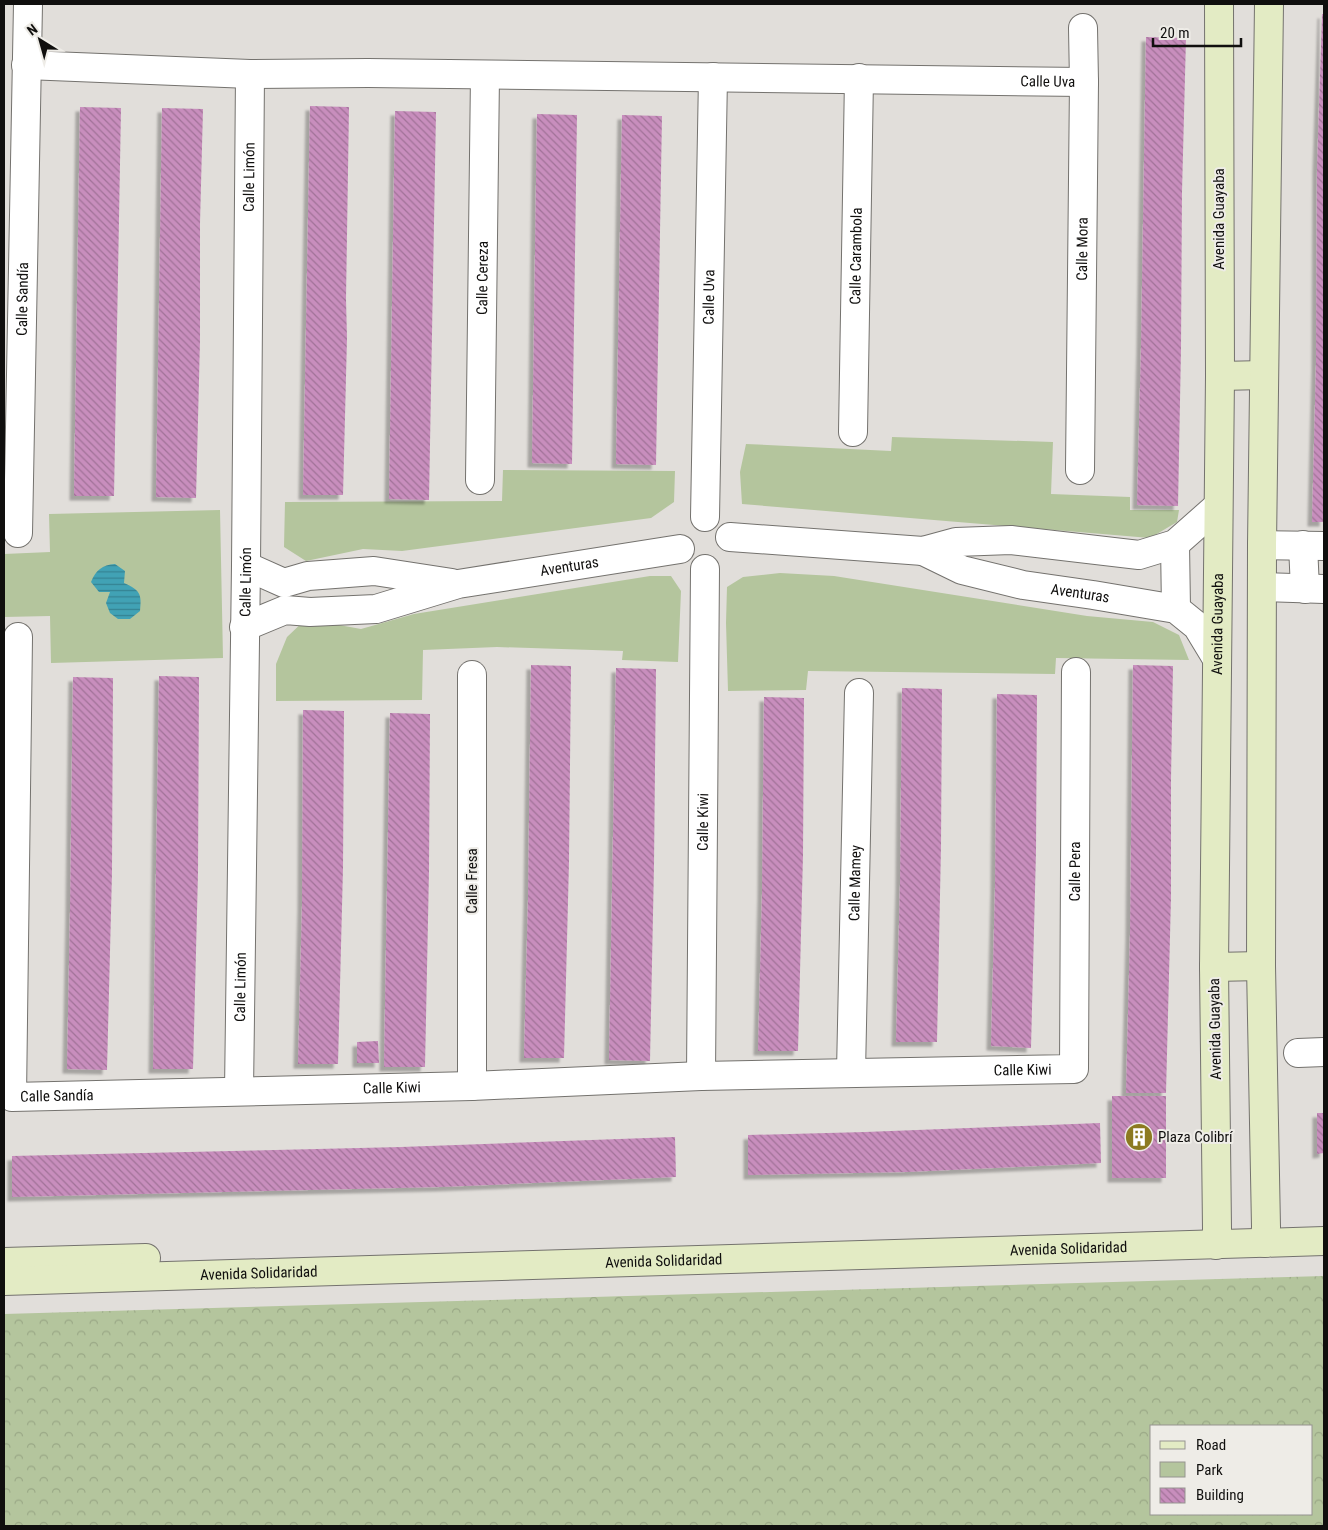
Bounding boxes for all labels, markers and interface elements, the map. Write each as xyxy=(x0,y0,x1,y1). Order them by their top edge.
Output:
north arrow xyxy=(15,15,65,65)
scale bar xyxy=(1153,15,1240,47)
text: N xyxy=(24,21,40,39)
text: 20 m xyxy=(1160,24,1190,42)
street label: Calle Uva xyxy=(1020,72,1075,91)
street label: Calle Limón xyxy=(240,142,258,212)
street label: Avenida Guayaba xyxy=(1210,168,1228,270)
street label: Calle Carambola xyxy=(846,207,866,305)
street label: Calle Mora xyxy=(1073,217,1092,281)
street label: Calle Cereza xyxy=(473,241,492,315)
street label: Calle Sandía xyxy=(13,262,32,336)
street label: Calle Uva xyxy=(700,269,718,325)
street label: Calle Limón xyxy=(236,547,255,617)
street label: Aventuras xyxy=(539,553,600,580)
street label: Avenida Guayaba xyxy=(1208,573,1227,675)
street label: Aventuras xyxy=(1050,580,1111,607)
street label: Calle Kiwi xyxy=(694,793,712,851)
street label: Calle Pera xyxy=(1066,842,1084,901)
street label: Calle Mamey xyxy=(845,845,865,921)
street label: Calle Fresa xyxy=(463,848,481,914)
street label: Calle Limón xyxy=(231,952,250,1022)
street label: Avenida Guayaba xyxy=(1205,978,1225,1080)
street label: Calle Kiwi xyxy=(993,1060,1052,1080)
street label: Calle Kiwi xyxy=(363,1078,421,1098)
street label: Calle Sandía xyxy=(20,1086,94,1106)
building icon: Plaza Colibrí xyxy=(1124,1122,1154,1152)
place label: Plaza Colibrí xyxy=(1158,1128,1234,1146)
street label: Avenida Solidaridad xyxy=(1010,1238,1127,1260)
street label: Avenida Solidaridad xyxy=(605,1250,723,1272)
street label: Avenida Solidaridad xyxy=(200,1263,318,1284)
legend xyxy=(1150,1425,1313,1515)
text: Road xyxy=(1196,1436,1226,1454)
text: Park xyxy=(1196,1461,1223,1479)
text: Building xyxy=(1196,1486,1244,1504)

